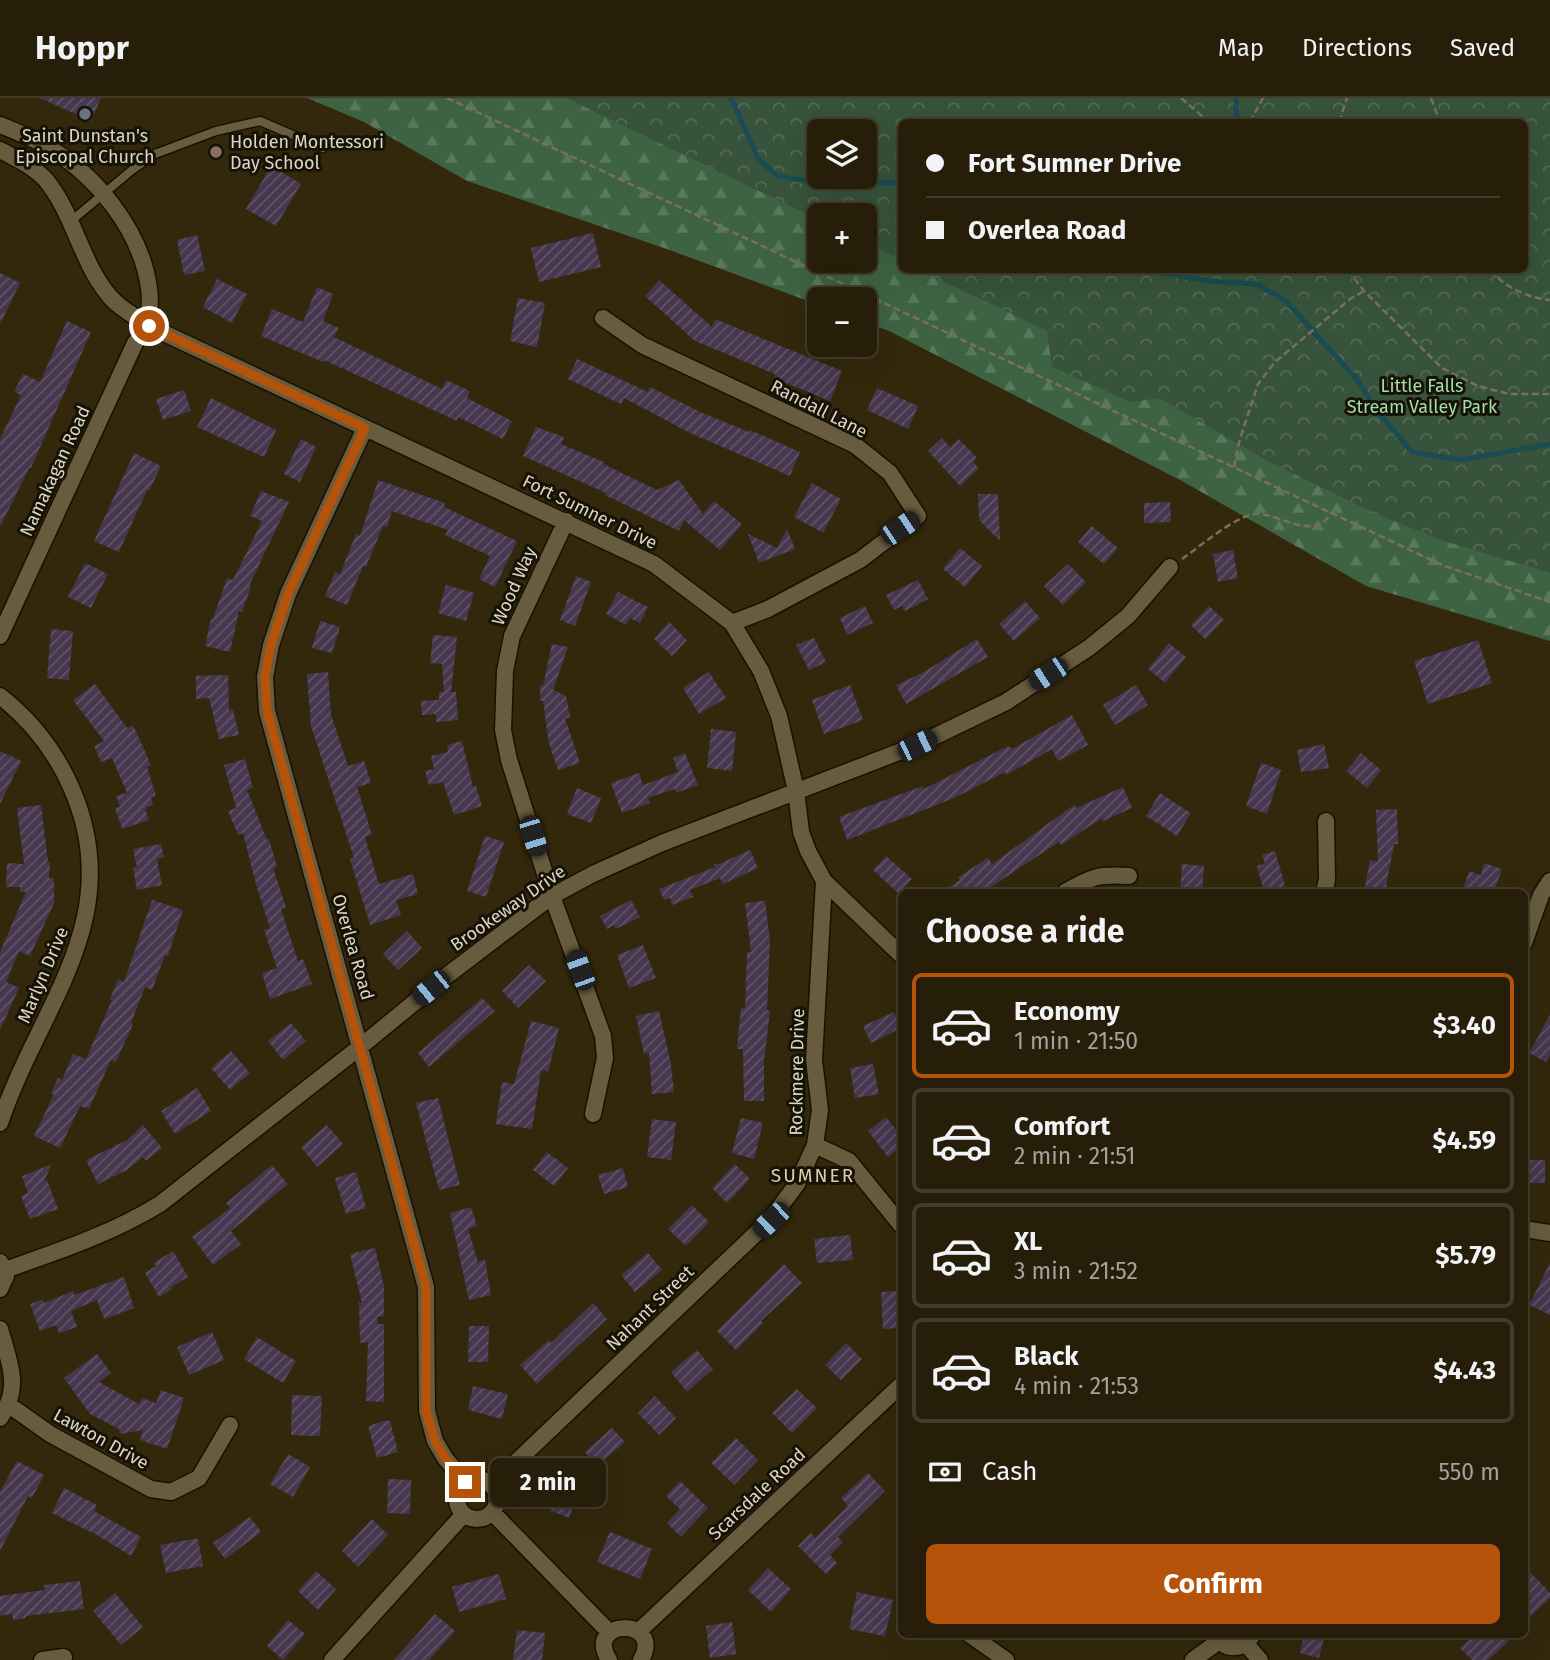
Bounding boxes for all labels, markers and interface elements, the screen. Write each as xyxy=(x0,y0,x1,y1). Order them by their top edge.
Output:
text: Hoppr xyxy=(35,28,129,68)
text: Map xyxy=(1218,34,1264,62)
text: Directions xyxy=(1302,34,1412,62)
text: Saved xyxy=(1450,34,1515,62)
marker: Saint Dunstan's Episcopal Church xyxy=(77,106,93,122)
map controls xyxy=(807,119,877,357)
button: layers xyxy=(807,119,877,189)
place label: Saint Dunstan's Episcopal Church xyxy=(15,125,155,168)
place label: Holden Montessori Day School xyxy=(230,131,384,174)
marker: Holden Montessori Day School xyxy=(208,144,224,160)
text: Fort Sumner Drive xyxy=(968,148,1181,179)
button: + xyxy=(807,203,877,273)
text: Overlea Road xyxy=(968,215,1126,246)
button: − xyxy=(807,287,877,357)
route start xyxy=(133,310,165,342)
street label: Randall Lane xyxy=(767,375,871,443)
park label: Little Falls Stream Valley Park xyxy=(1347,375,1498,418)
street label: Namakagan Road xyxy=(15,402,95,540)
street label: Fort Sumner Drive xyxy=(519,470,661,554)
car xyxy=(877,508,924,548)
street label: Wood Way xyxy=(487,543,541,629)
car xyxy=(1025,654,1072,694)
car xyxy=(894,726,941,764)
car xyxy=(517,813,550,859)
street label: Brookeway Drive xyxy=(446,860,570,956)
street label: Overlea Road xyxy=(327,892,379,1002)
text: Choose a ride xyxy=(926,912,1124,950)
street label: Marlyn Drive xyxy=(13,924,73,1026)
car xyxy=(563,947,598,993)
car xyxy=(409,967,454,1009)
icon: car xyxy=(930,994,993,1057)
text: Economy xyxy=(1014,996,1120,1027)
street label: Rockmere Drive xyxy=(785,1008,809,1136)
text: $3.40 xyxy=(1433,1010,1496,1041)
text: 1 min · 21:50 xyxy=(1014,1027,1138,1055)
icon: car xyxy=(930,1109,993,1172)
text: Comfort xyxy=(1014,1111,1110,1142)
text: $4.59 xyxy=(1432,1125,1496,1156)
text: 2 min · 21:51 xyxy=(1014,1142,1136,1170)
district label: SUMNER xyxy=(771,1164,855,1187)
car xyxy=(749,1198,794,1242)
icon: car xyxy=(930,1224,993,1287)
text: XL xyxy=(1014,1226,1042,1257)
text: $5.79 xyxy=(1435,1240,1496,1271)
text: 3 min · 21:52 xyxy=(1014,1257,1138,1285)
street label: Nahant Street xyxy=(602,1260,699,1355)
icon: car xyxy=(930,1339,993,1402)
text: Black xyxy=(1014,1341,1079,1372)
text: $4.43 xyxy=(1434,1355,1496,1386)
text: 4 min · 21:53 xyxy=(1014,1372,1139,1400)
street label: Lawton Drive xyxy=(49,1404,153,1474)
street label: Scarsdale Road xyxy=(704,1443,810,1545)
icon: cash xyxy=(926,1453,964,1491)
text: Cash xyxy=(982,1456,1038,1487)
callout: 2 min xyxy=(490,1458,605,1506)
text: 550 m xyxy=(1438,1458,1500,1486)
route end xyxy=(449,1466,481,1498)
text: 2 min xyxy=(520,1468,576,1496)
button: Confirm xyxy=(926,1544,1500,1624)

